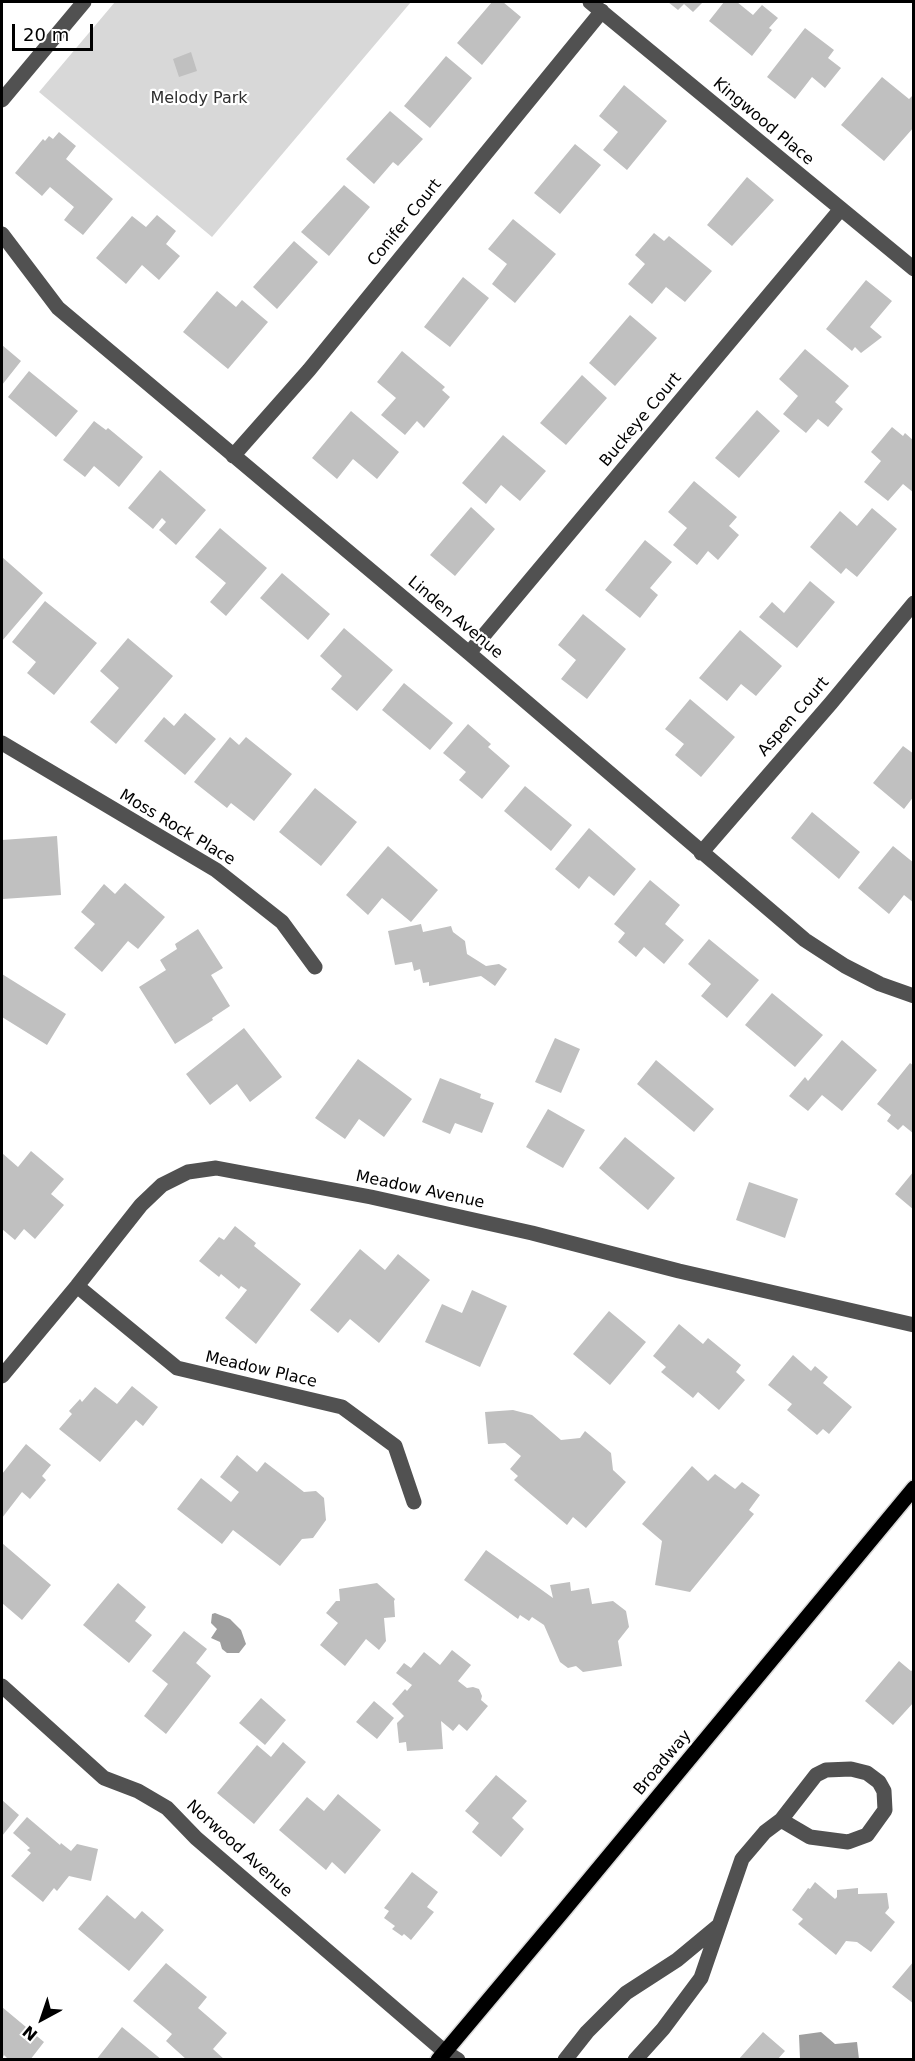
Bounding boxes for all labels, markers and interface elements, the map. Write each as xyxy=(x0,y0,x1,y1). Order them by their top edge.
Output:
scale bar xyxy=(15,12,96,50)
text: 20 m xyxy=(23,24,69,45)
street label: Kingwood Place xyxy=(709,74,817,170)
park label: Melody Park xyxy=(150,89,248,109)
street label: Conifer Court xyxy=(364,176,446,270)
street label: Buckeye Court xyxy=(596,369,686,471)
street label: Linden Avenue xyxy=(404,573,506,663)
street label: Aspen Court xyxy=(754,674,834,760)
street label: Moss Rock Place xyxy=(116,786,238,870)
street label: Meadow Avenue xyxy=(354,1167,486,1213)
street label: Meadow Place xyxy=(203,1348,319,1392)
street label: Broadway xyxy=(630,1726,696,1800)
street label: Norwood Avenue xyxy=(182,1796,296,1902)
north arrow xyxy=(12,1989,72,2049)
text: N xyxy=(19,2022,41,2045)

